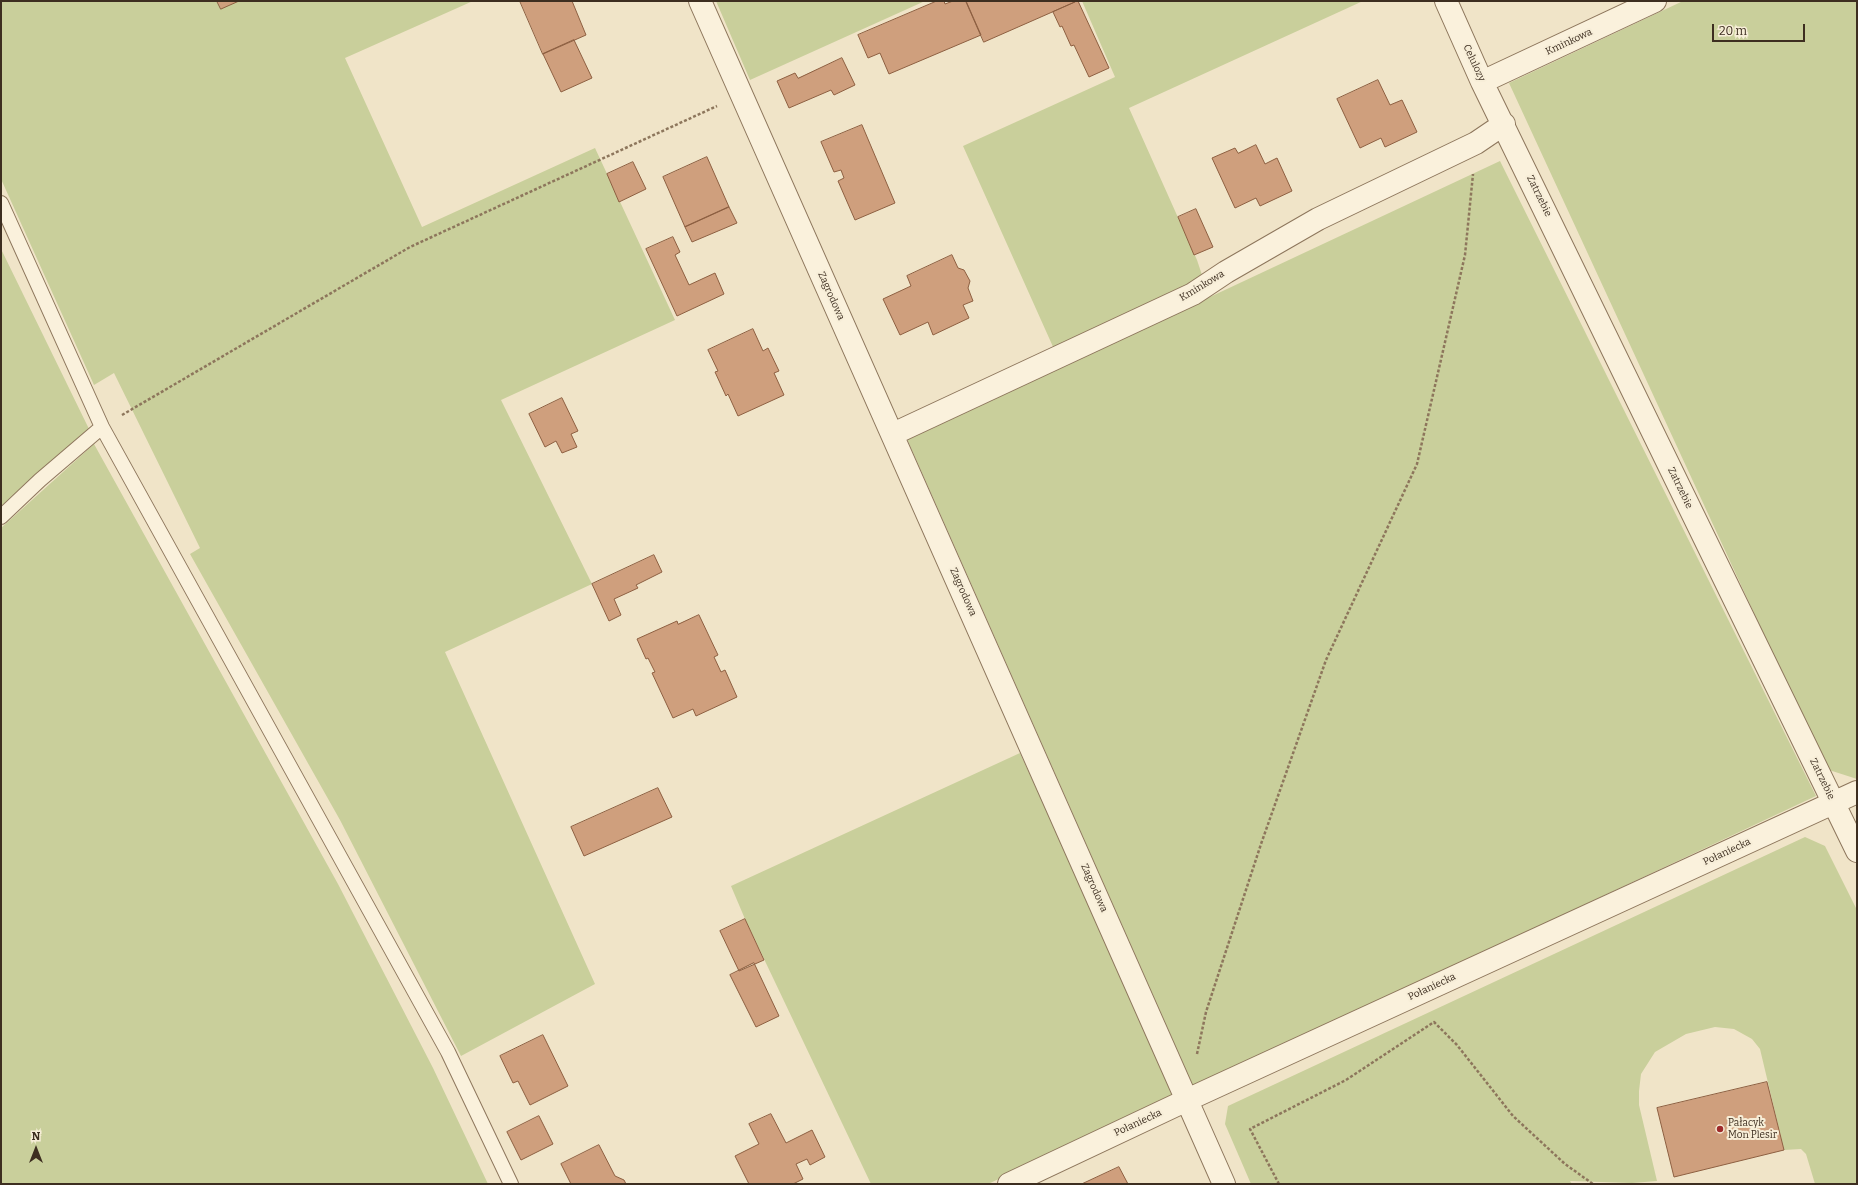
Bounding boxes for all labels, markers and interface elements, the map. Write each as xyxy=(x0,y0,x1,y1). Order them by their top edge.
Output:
scale bar xyxy=(1714,16,1807,42)
text: 20 m xyxy=(1719,24,1747,38)
street label: Kminkowa xyxy=(1544,26,1594,58)
street label: Celulozy xyxy=(1460,43,1488,83)
street label: Zatrzebie xyxy=(1524,174,1554,218)
street label: Kminkowa xyxy=(1178,268,1226,304)
street label: Zagrodowa xyxy=(815,270,847,322)
street label: Zatrzebie xyxy=(1665,466,1695,510)
street label: Zagrodowa xyxy=(947,566,979,618)
street label: Zatrzebie xyxy=(1807,757,1837,801)
street label: Połaniecka xyxy=(1701,836,1753,868)
street label: Zagrodowa xyxy=(1078,862,1110,914)
street label: Połaniecka xyxy=(1406,971,1458,1003)
street label: Połaniecka xyxy=(1112,1107,1164,1139)
place label: Pałacyk Mon Plesir xyxy=(1728,1117,1777,1140)
marker: Pałacyk Mon Plesir xyxy=(1715,1124,1725,1134)
north arrow xyxy=(16,1129,56,1169)
text: N xyxy=(32,1130,40,1143)

